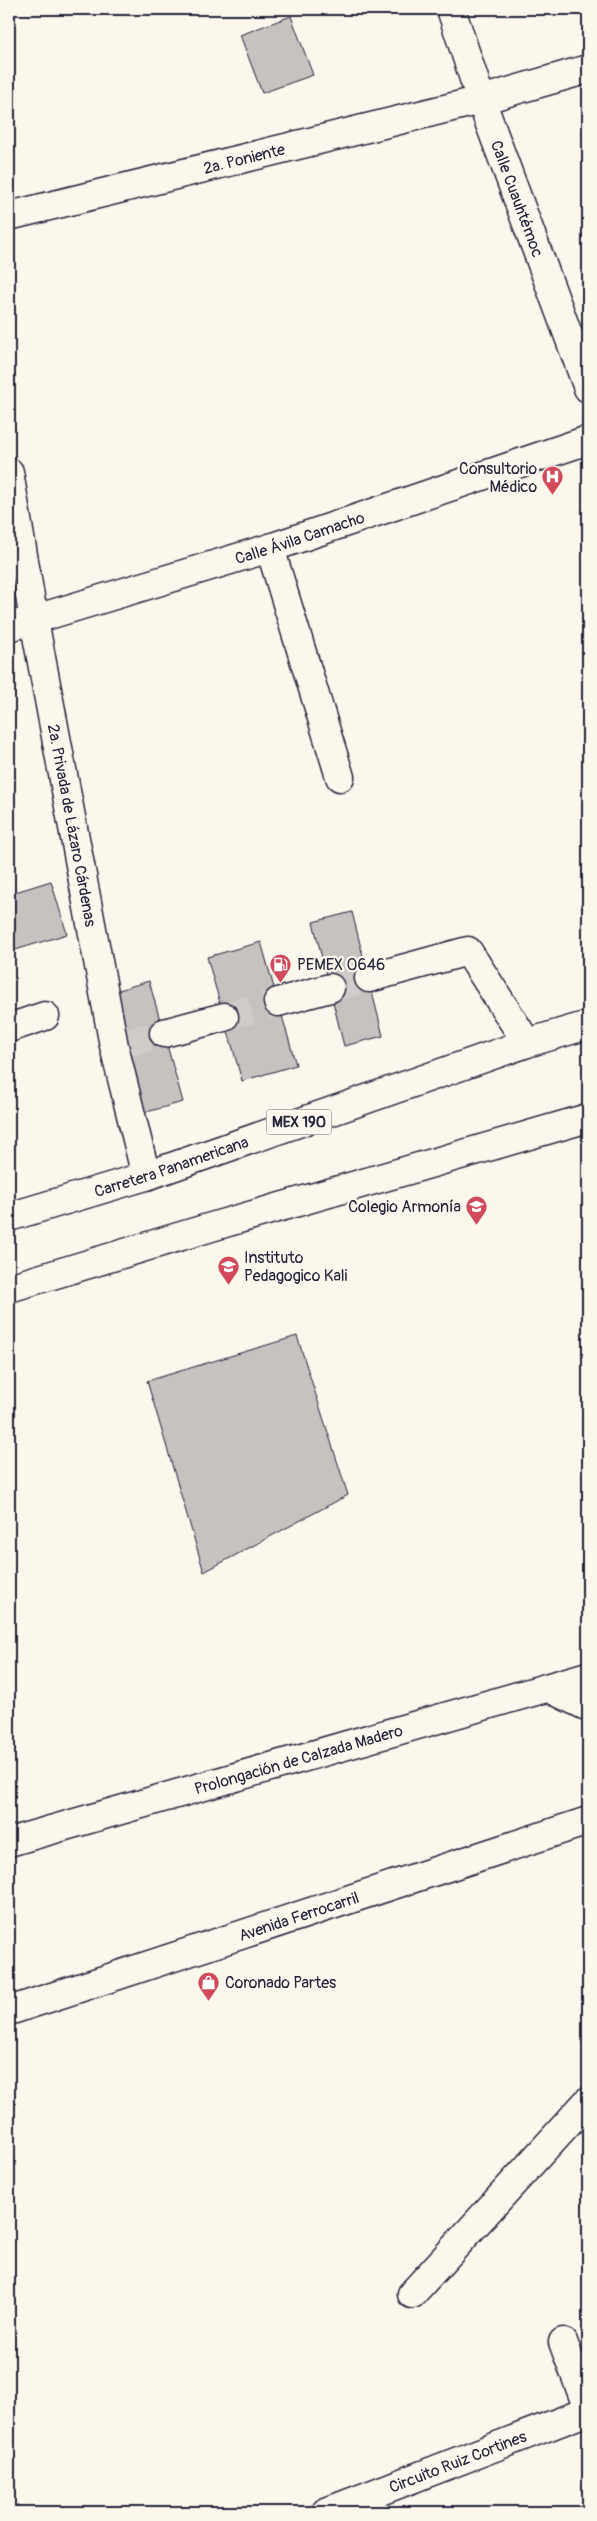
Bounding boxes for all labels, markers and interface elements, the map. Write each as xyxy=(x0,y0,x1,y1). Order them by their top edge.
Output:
street label: Calle Cuauhtémoc xyxy=(486,138,547,260)
street label: 2a. Poniente xyxy=(201,140,287,179)
place label: Consultorio Médico xyxy=(459,459,537,497)
hospital icon: Consultorio Médico xyxy=(541,465,565,496)
street label: Calle Ávila Camacho xyxy=(233,508,368,569)
street label: 2a. Privada de Lázaro Cárdenas xyxy=(43,723,100,928)
fuel station icon: PEMEX 0646 xyxy=(269,952,293,983)
place label: PEMEX 0646 xyxy=(297,955,385,975)
road number: MEX 190 xyxy=(266,1110,332,1134)
street label: Carretera Panamericana xyxy=(92,1132,251,1202)
school or university icon: Colegio Armonía xyxy=(465,1194,489,1225)
place label: Colegio Armonía xyxy=(348,1197,461,1217)
place label: Instituto Pedagogico Kali xyxy=(244,1248,348,1286)
school or university icon: Instituto Pedagogico Kali xyxy=(216,1254,240,1285)
street label: Prolongación de Calzada Madero xyxy=(192,1721,405,1799)
street label: Avenida Ferrocarril xyxy=(236,1888,362,1946)
shop icon: Coronado Partes xyxy=(197,1970,221,2001)
place label: Coronado Partes xyxy=(225,1973,336,1993)
street label: Circuito Ruiz Cortines xyxy=(386,2427,529,2498)

